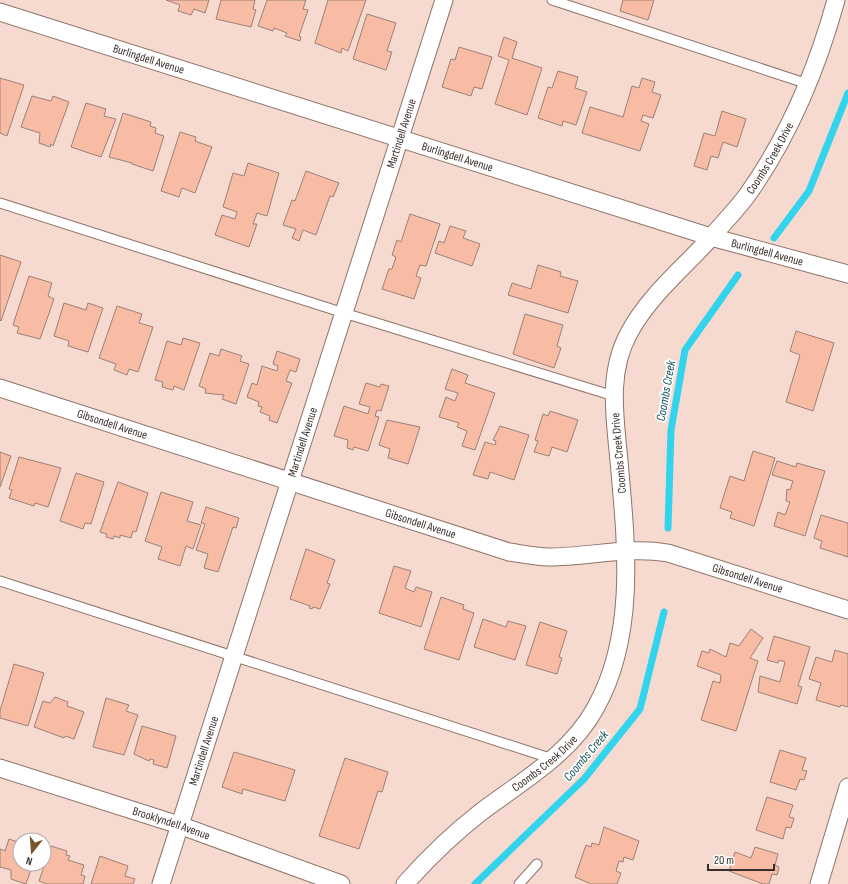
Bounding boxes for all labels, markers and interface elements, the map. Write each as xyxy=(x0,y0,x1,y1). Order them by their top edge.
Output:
street label: Burlingdell Avenue xyxy=(111,41,186,77)
street label: Martindell Avenue xyxy=(383,97,419,170)
street label: Coombs Creek Drive xyxy=(743,120,797,197)
street label: Burlingdell Avenue xyxy=(420,138,495,175)
street label: Burlingdell Avenue xyxy=(730,235,805,269)
water label: Coombs Creek xyxy=(653,358,679,423)
street label: Martindell Avenue xyxy=(284,405,321,479)
street label: Gibsondell Avenue xyxy=(75,406,150,443)
street label: Coombs Creek Drive xyxy=(608,412,630,494)
street label: Gibsondell Avenue xyxy=(384,505,458,542)
street label: Gibsondell Avenue xyxy=(710,560,785,596)
street label: Martindell Avenue xyxy=(186,714,222,787)
water label: Coombs Creek xyxy=(560,727,613,785)
street label: Coombs Creek Drive xyxy=(509,732,581,795)
street label: Brooklyndell Avenue xyxy=(131,803,212,843)
north arrow xyxy=(12,832,52,872)
scale bar xyxy=(708,846,774,872)
text: 20 m xyxy=(714,853,734,868)
text: N xyxy=(24,854,34,868)

